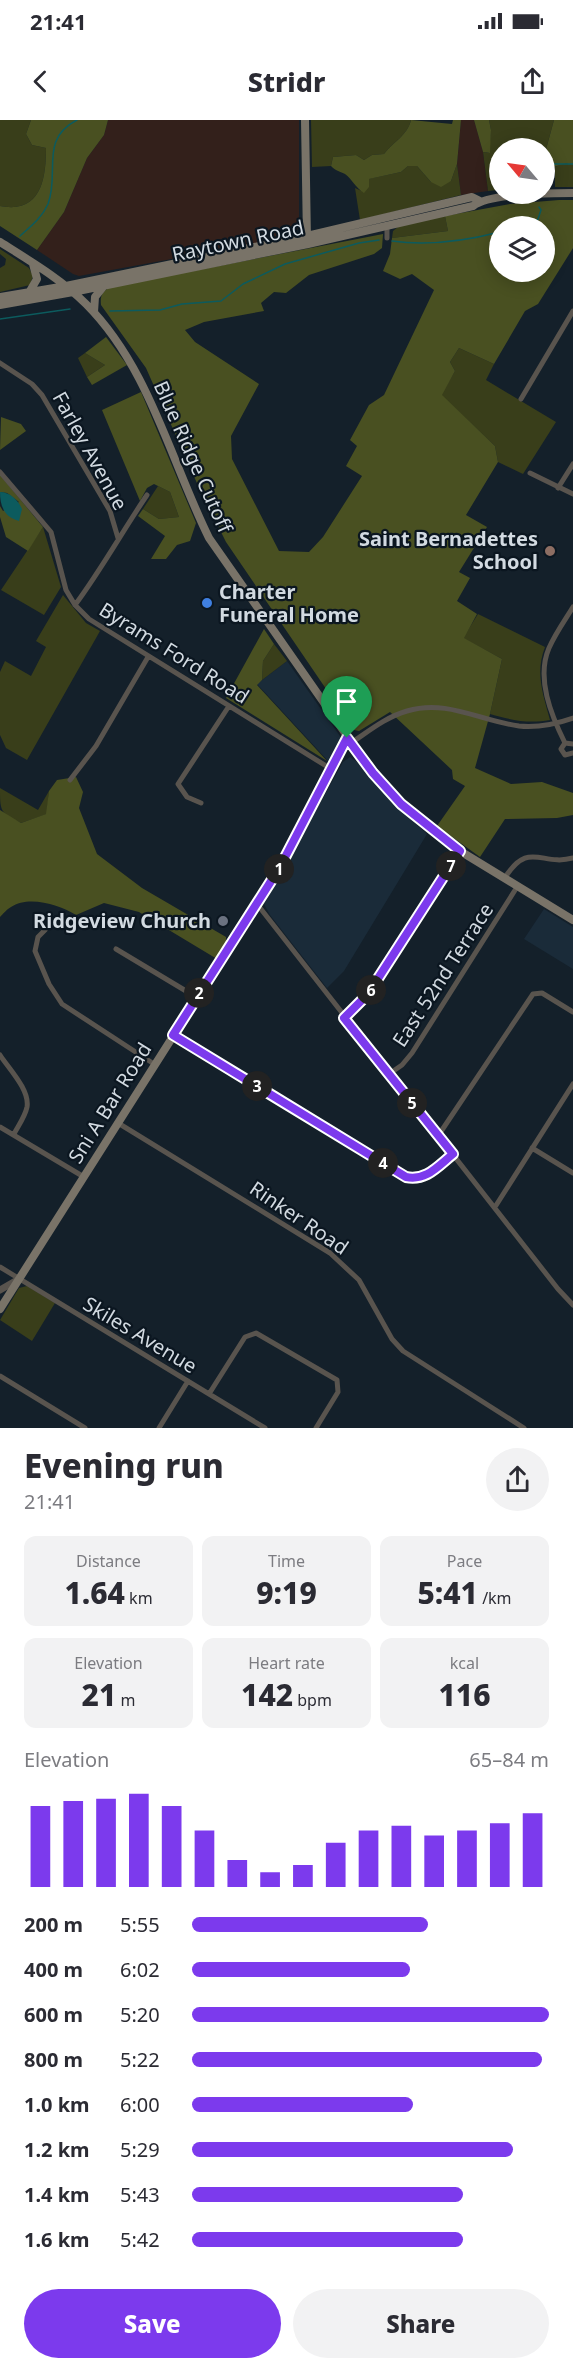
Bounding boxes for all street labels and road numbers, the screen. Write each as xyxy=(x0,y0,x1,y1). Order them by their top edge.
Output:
street label: Raytown Road xyxy=(169,213,306,268)
street label: Blue Ridge Cutoff xyxy=(148,377,240,538)
street label: Farley Avenue xyxy=(47,387,134,515)
street label: Byrams Ford Road xyxy=(94,596,254,710)
street label: East 52nd Terrace xyxy=(386,898,499,1052)
street label: Sni A Bar Road xyxy=(62,1037,157,1168)
street label: Rinker Road xyxy=(245,1175,354,1260)
street label: Skiles Avenue xyxy=(78,1290,202,1379)

